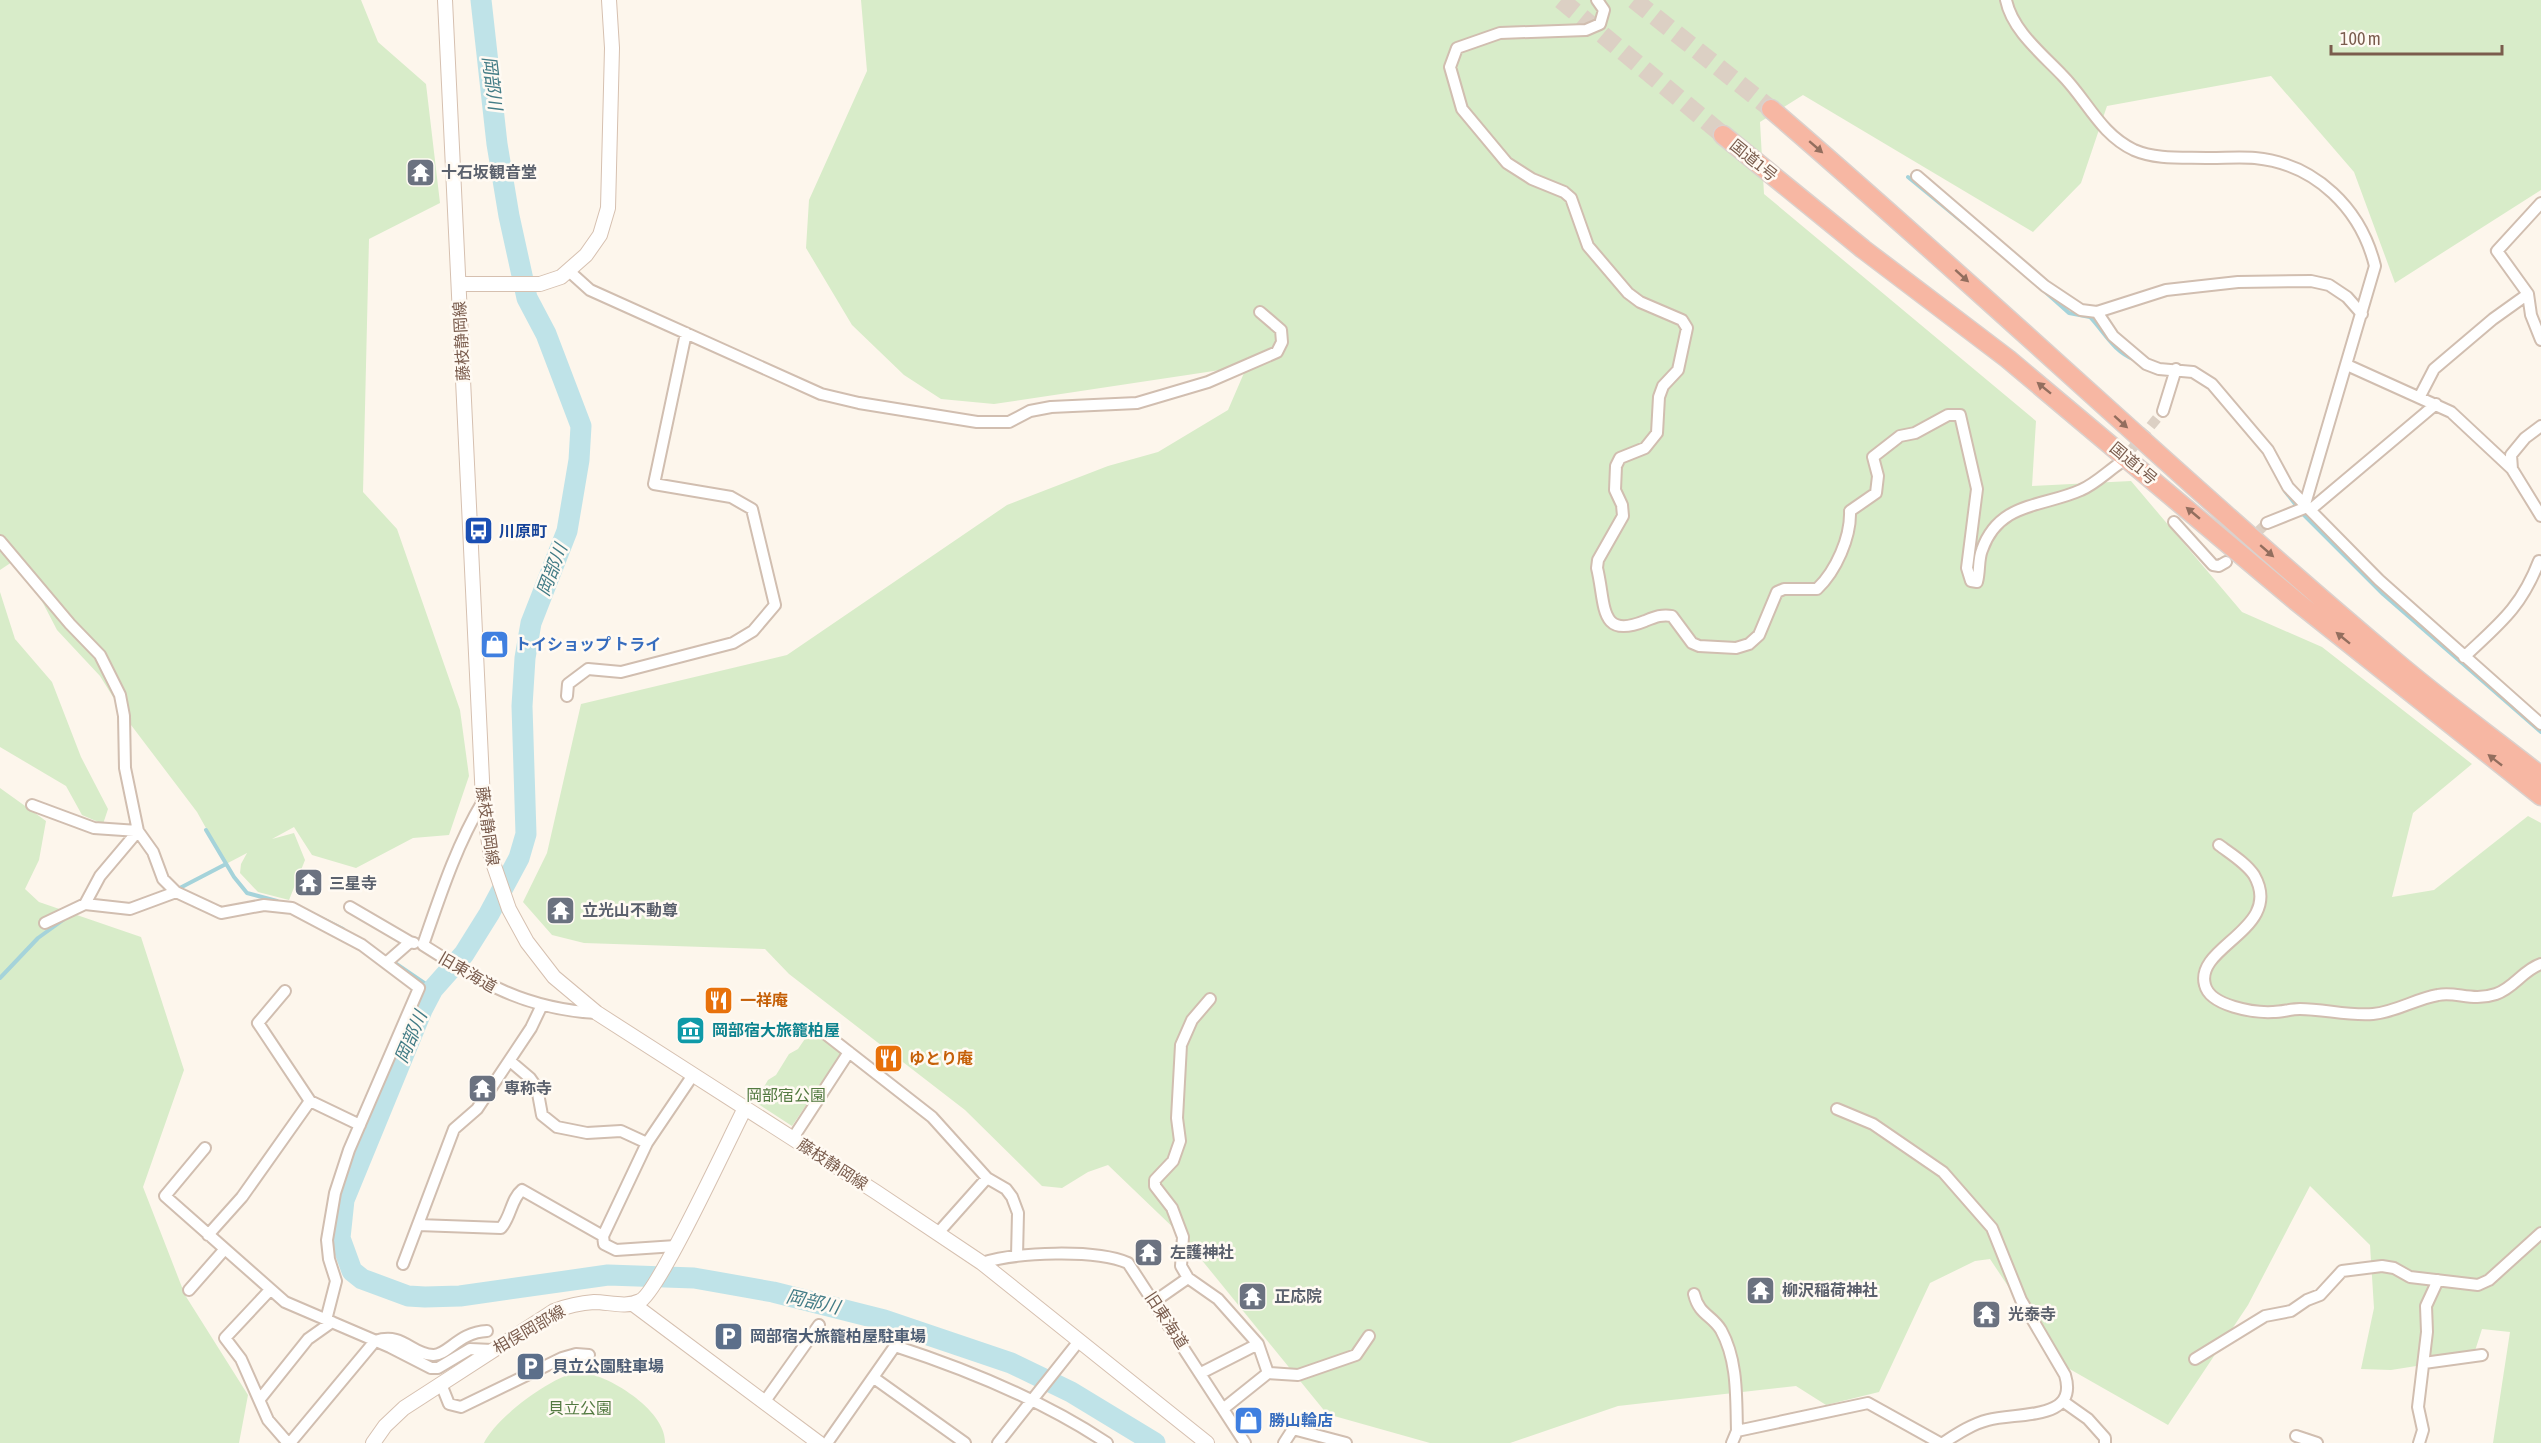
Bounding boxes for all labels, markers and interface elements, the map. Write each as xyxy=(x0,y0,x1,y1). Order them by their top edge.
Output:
scale bar xyxy=(2331,18,2502,56)
text: 100 m xyxy=(2340,28,2381,49)
water label: 岡部川 xyxy=(479,55,506,113)
street label: 国道1号 xyxy=(1727,136,1781,184)
one-way arrow xyxy=(1808,140,1823,154)
temple icon: 十石坂観音堂 xyxy=(404,156,436,188)
place label: 十石坂観音堂 xyxy=(441,163,537,181)
one-way arrow xyxy=(1954,269,1969,282)
street label: 藤枝静岡線 xyxy=(450,301,472,381)
one-way arrow xyxy=(2037,382,2052,395)
one-way arrow xyxy=(2114,415,2129,429)
street label: 国道1号 xyxy=(2107,438,2161,488)
one-way arrow xyxy=(2186,507,2201,520)
bus stop icon: 川原町 xyxy=(462,515,494,547)
place label: 川原町 xyxy=(499,522,547,540)
water label: 岡部川 xyxy=(532,539,572,599)
one-way arrow xyxy=(2259,544,2274,557)
shop icon: トイショップ トライ xyxy=(478,628,510,660)
one-way arrow xyxy=(2335,632,2351,645)
place label: トイショップ トライ xyxy=(515,635,661,653)
one-way arrow xyxy=(2487,753,2503,766)
street label: 藤枝静岡線 xyxy=(474,785,502,867)
temple icon: 三星寺 xyxy=(292,867,324,899)
place label: 三星寺 xyxy=(329,874,377,892)
temple icon: 立光山不動尊 xyxy=(545,894,577,926)
place label: 立光山不動尊 xyxy=(582,901,678,919)
street label: 旧東海道 xyxy=(436,948,500,996)
restaurant icon: 一祥庵 xyxy=(703,984,735,1016)
place label: 一祥庵 xyxy=(740,991,788,1009)
water label: 岡部川 xyxy=(390,1006,432,1066)
museum icon: 岡部宿大旅籠柏屋 xyxy=(675,1014,707,1046)
place label: 岡部宿大旅籠柏屋 xyxy=(712,1021,840,1039)
restaurant icon: ゆとり庵 xyxy=(872,1042,904,1074)
place label: ゆとり庵 xyxy=(909,1049,973,1067)
temple icon: 専称寺 xyxy=(467,1072,499,1104)
place label: 専称寺 xyxy=(504,1079,552,1097)
park label: 岡部宿公園 xyxy=(746,1086,826,1104)
street label: 藤枝静岡線 xyxy=(795,1135,871,1193)
temple icon: 左護神社 xyxy=(1133,1236,1165,1268)
place label: 左護神社 xyxy=(1170,1243,1234,1261)
temple icon: 柳沢稲荷神社 xyxy=(1745,1274,1777,1306)
temple icon: 正応院 xyxy=(1237,1280,1269,1312)
place label: 柳沢稲荷神社 xyxy=(1782,1281,1878,1299)
water label: 岡部川 xyxy=(784,1285,844,1318)
place label: 正応院 xyxy=(1274,1287,1322,1305)
street label: 旧東海道 xyxy=(1142,1288,1192,1352)
temple icon: 光泰寺 xyxy=(1971,1298,2003,1330)
street label: 相俣岡部線 xyxy=(490,1301,568,1357)
place label: 光泰寺 xyxy=(2008,1305,2056,1323)
parking icon: 岡部宿大旅籠柏屋駐車場 xyxy=(713,1320,745,1352)
place label: 岡部宿大旅籠柏屋駐車場 xyxy=(750,1327,926,1345)
parking icon: 貝立公園駐車場 xyxy=(515,1350,547,1382)
place label: 貝立公園駐車場 xyxy=(552,1357,664,1375)
park label: 貝立公園 xyxy=(548,1399,612,1417)
shop icon: 勝山輪店 xyxy=(1232,1404,1264,1436)
place label: 勝山輪店 xyxy=(1269,1411,1333,1429)

